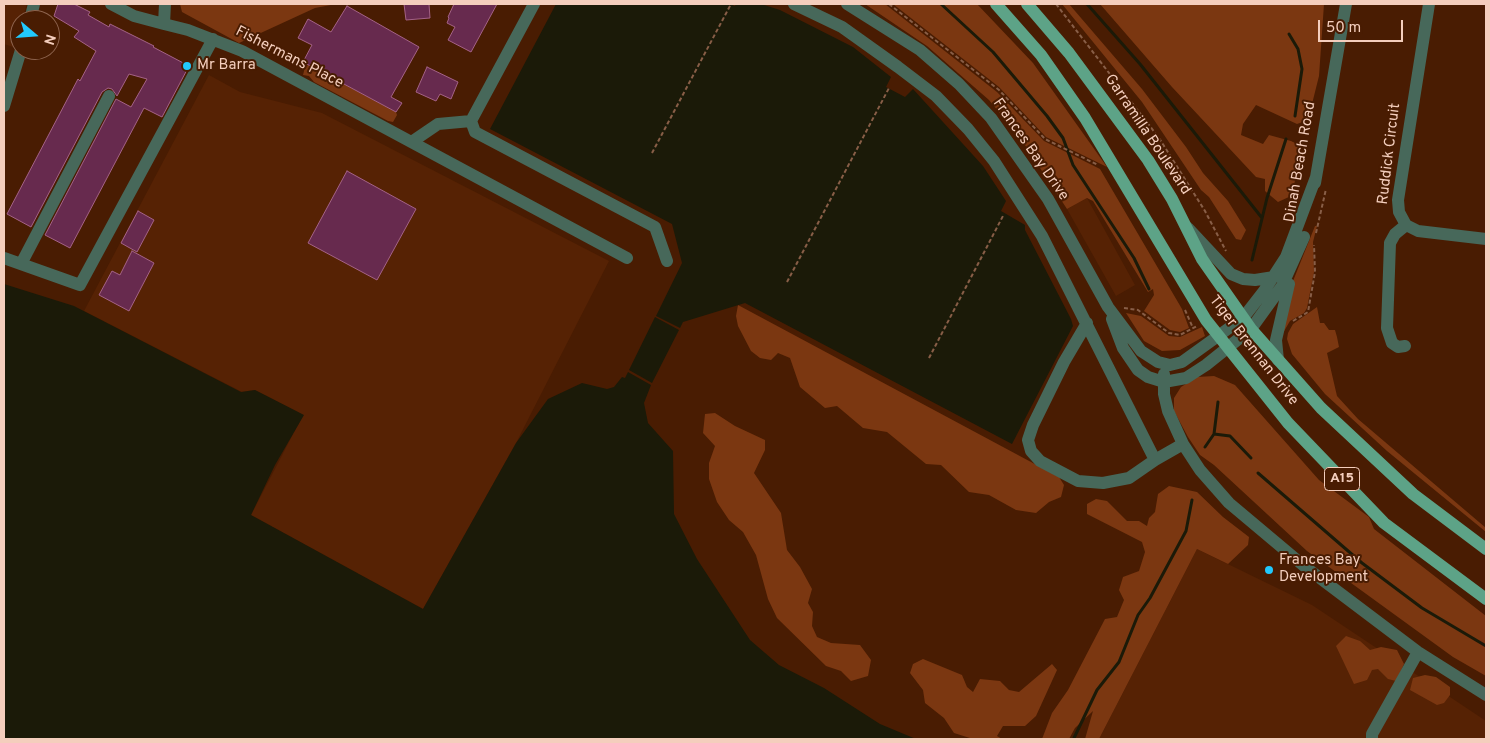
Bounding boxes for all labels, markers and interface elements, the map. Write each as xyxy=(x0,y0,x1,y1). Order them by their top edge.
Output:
north arrow xyxy=(10,10,60,60)
scale bar xyxy=(1320,10,1405,42)
text: 50 m xyxy=(1326,19,1361,38)
street label: Fishermans Place xyxy=(232,23,346,93)
text: N xyxy=(39,32,58,47)
place label: Mr Barra xyxy=(197,57,256,75)
marker: Mr Barra xyxy=(181,60,193,72)
street label: Garramilla Boulevard xyxy=(1100,71,1194,199)
street label: Frances Bay Drive xyxy=(988,95,1072,205)
street label: Dinah Beach Road xyxy=(1281,100,1321,224)
street label: Ruddick Circuit xyxy=(1375,102,1405,206)
street label: Tiger Brennan Drive xyxy=(1204,292,1302,410)
road number: A15 xyxy=(1324,468,1360,490)
place label: Frances Bay Development xyxy=(1279,552,1368,587)
marker: Frances Bay Development xyxy=(1263,564,1275,576)

